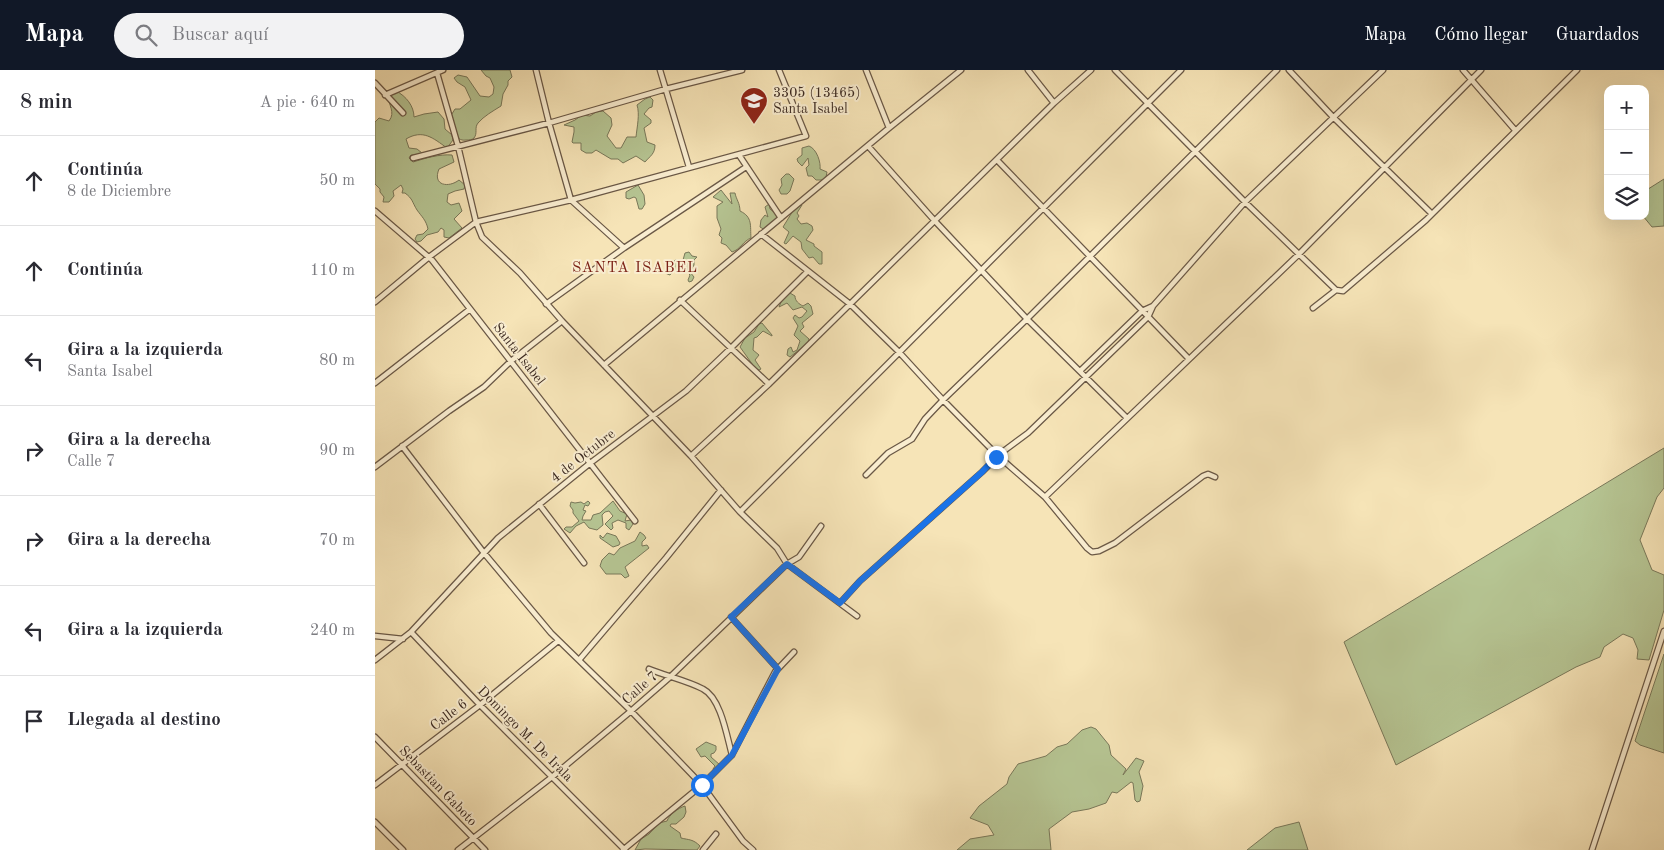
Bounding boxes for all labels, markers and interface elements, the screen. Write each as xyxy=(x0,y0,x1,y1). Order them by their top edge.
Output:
search box xyxy=(114,13,464,58)
icon: search xyxy=(132,21,160,49)
text: Mapa xyxy=(25,23,84,47)
text: Buscar aquí xyxy=(172,26,268,45)
text: Mapa xyxy=(1364,26,1406,44)
text: Cómo llegar xyxy=(1434,26,1528,44)
text: Guardados xyxy=(1556,26,1639,44)
map controls xyxy=(1604,85,1649,220)
button: + xyxy=(1604,85,1649,130)
school or university icon: 3305 (13465) Santa Isabel xyxy=(739,86,769,125)
place label: 3305 (13465) Santa Isabel xyxy=(773,86,860,116)
text: 8 min xyxy=(20,92,73,113)
text: A pie · 640 m xyxy=(260,95,355,111)
button: − xyxy=(1604,130,1649,175)
text: Continúa xyxy=(67,161,143,180)
icon: ahead xyxy=(20,167,48,195)
text: 50 m xyxy=(319,173,355,189)
button: layers xyxy=(1604,175,1649,220)
text: 8 de Diciembre xyxy=(67,184,171,200)
icon: ahead xyxy=(20,257,48,285)
text: Continúa xyxy=(67,261,143,280)
district label: SANTA ISABEL xyxy=(572,261,698,276)
text: 110 m xyxy=(310,263,355,279)
street label: Santa Isabel xyxy=(490,320,548,388)
text: Gira a la izquierda xyxy=(67,341,223,360)
icon: left xyxy=(20,347,48,375)
text: 80 m xyxy=(319,353,355,369)
text: Santa Isabel xyxy=(67,364,152,380)
street label: 4 de Octubre xyxy=(548,427,618,485)
text: Gira a la derecha xyxy=(67,431,211,450)
icon: right xyxy=(20,437,48,465)
text: 90 m xyxy=(319,443,355,459)
route end xyxy=(985,446,1008,469)
text: Calle 7 xyxy=(67,454,115,470)
icon: right xyxy=(20,527,48,555)
text: Gira a la derecha xyxy=(67,531,211,550)
text: 70 m xyxy=(319,533,355,549)
icon: left xyxy=(20,617,48,645)
text: Gira a la izquierda xyxy=(67,621,223,640)
text: 240 m xyxy=(310,623,355,639)
street label: Calle 7 xyxy=(619,669,661,707)
street label: Domingo M. De Irala xyxy=(475,684,575,784)
street label: Calle 6 xyxy=(428,697,470,733)
icon: arrive xyxy=(20,707,48,735)
text: Llegada al destino xyxy=(67,711,221,730)
street label: Sebastian Gaboto xyxy=(396,743,480,829)
route start xyxy=(691,774,714,797)

